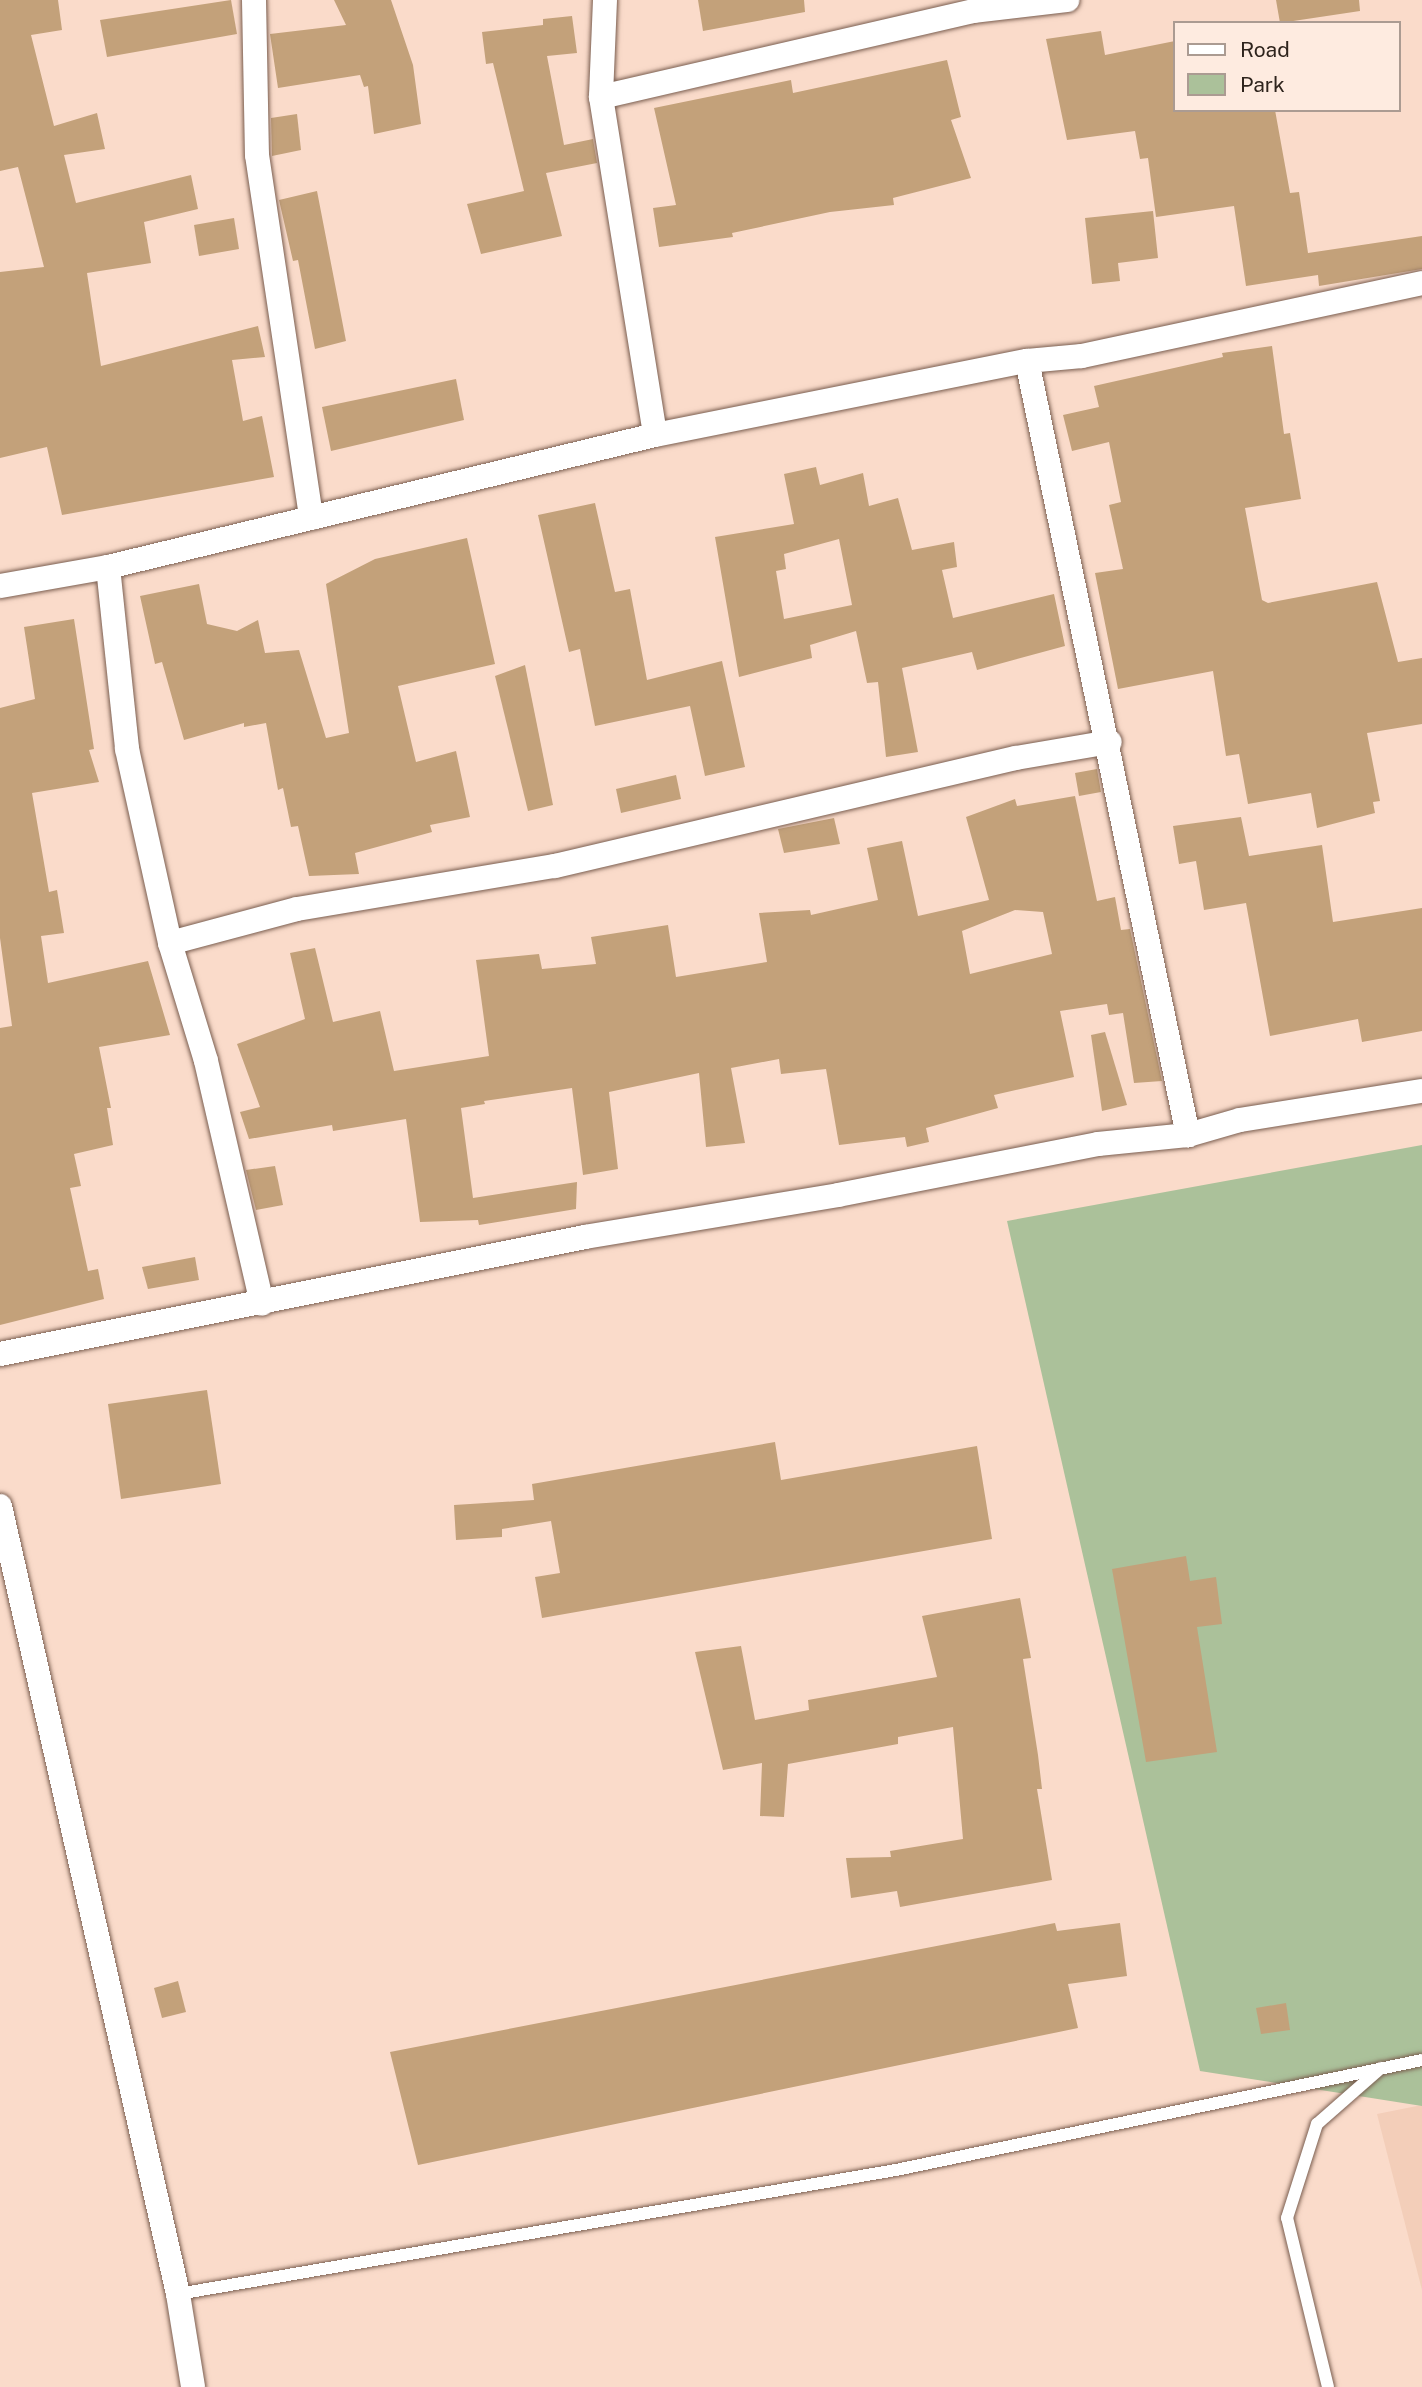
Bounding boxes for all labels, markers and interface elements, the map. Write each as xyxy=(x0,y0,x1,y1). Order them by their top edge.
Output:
legend xyxy=(1174,21,1401,112)
text: Road xyxy=(1240,37,1290,62)
text: Park xyxy=(1240,72,1285,97)

